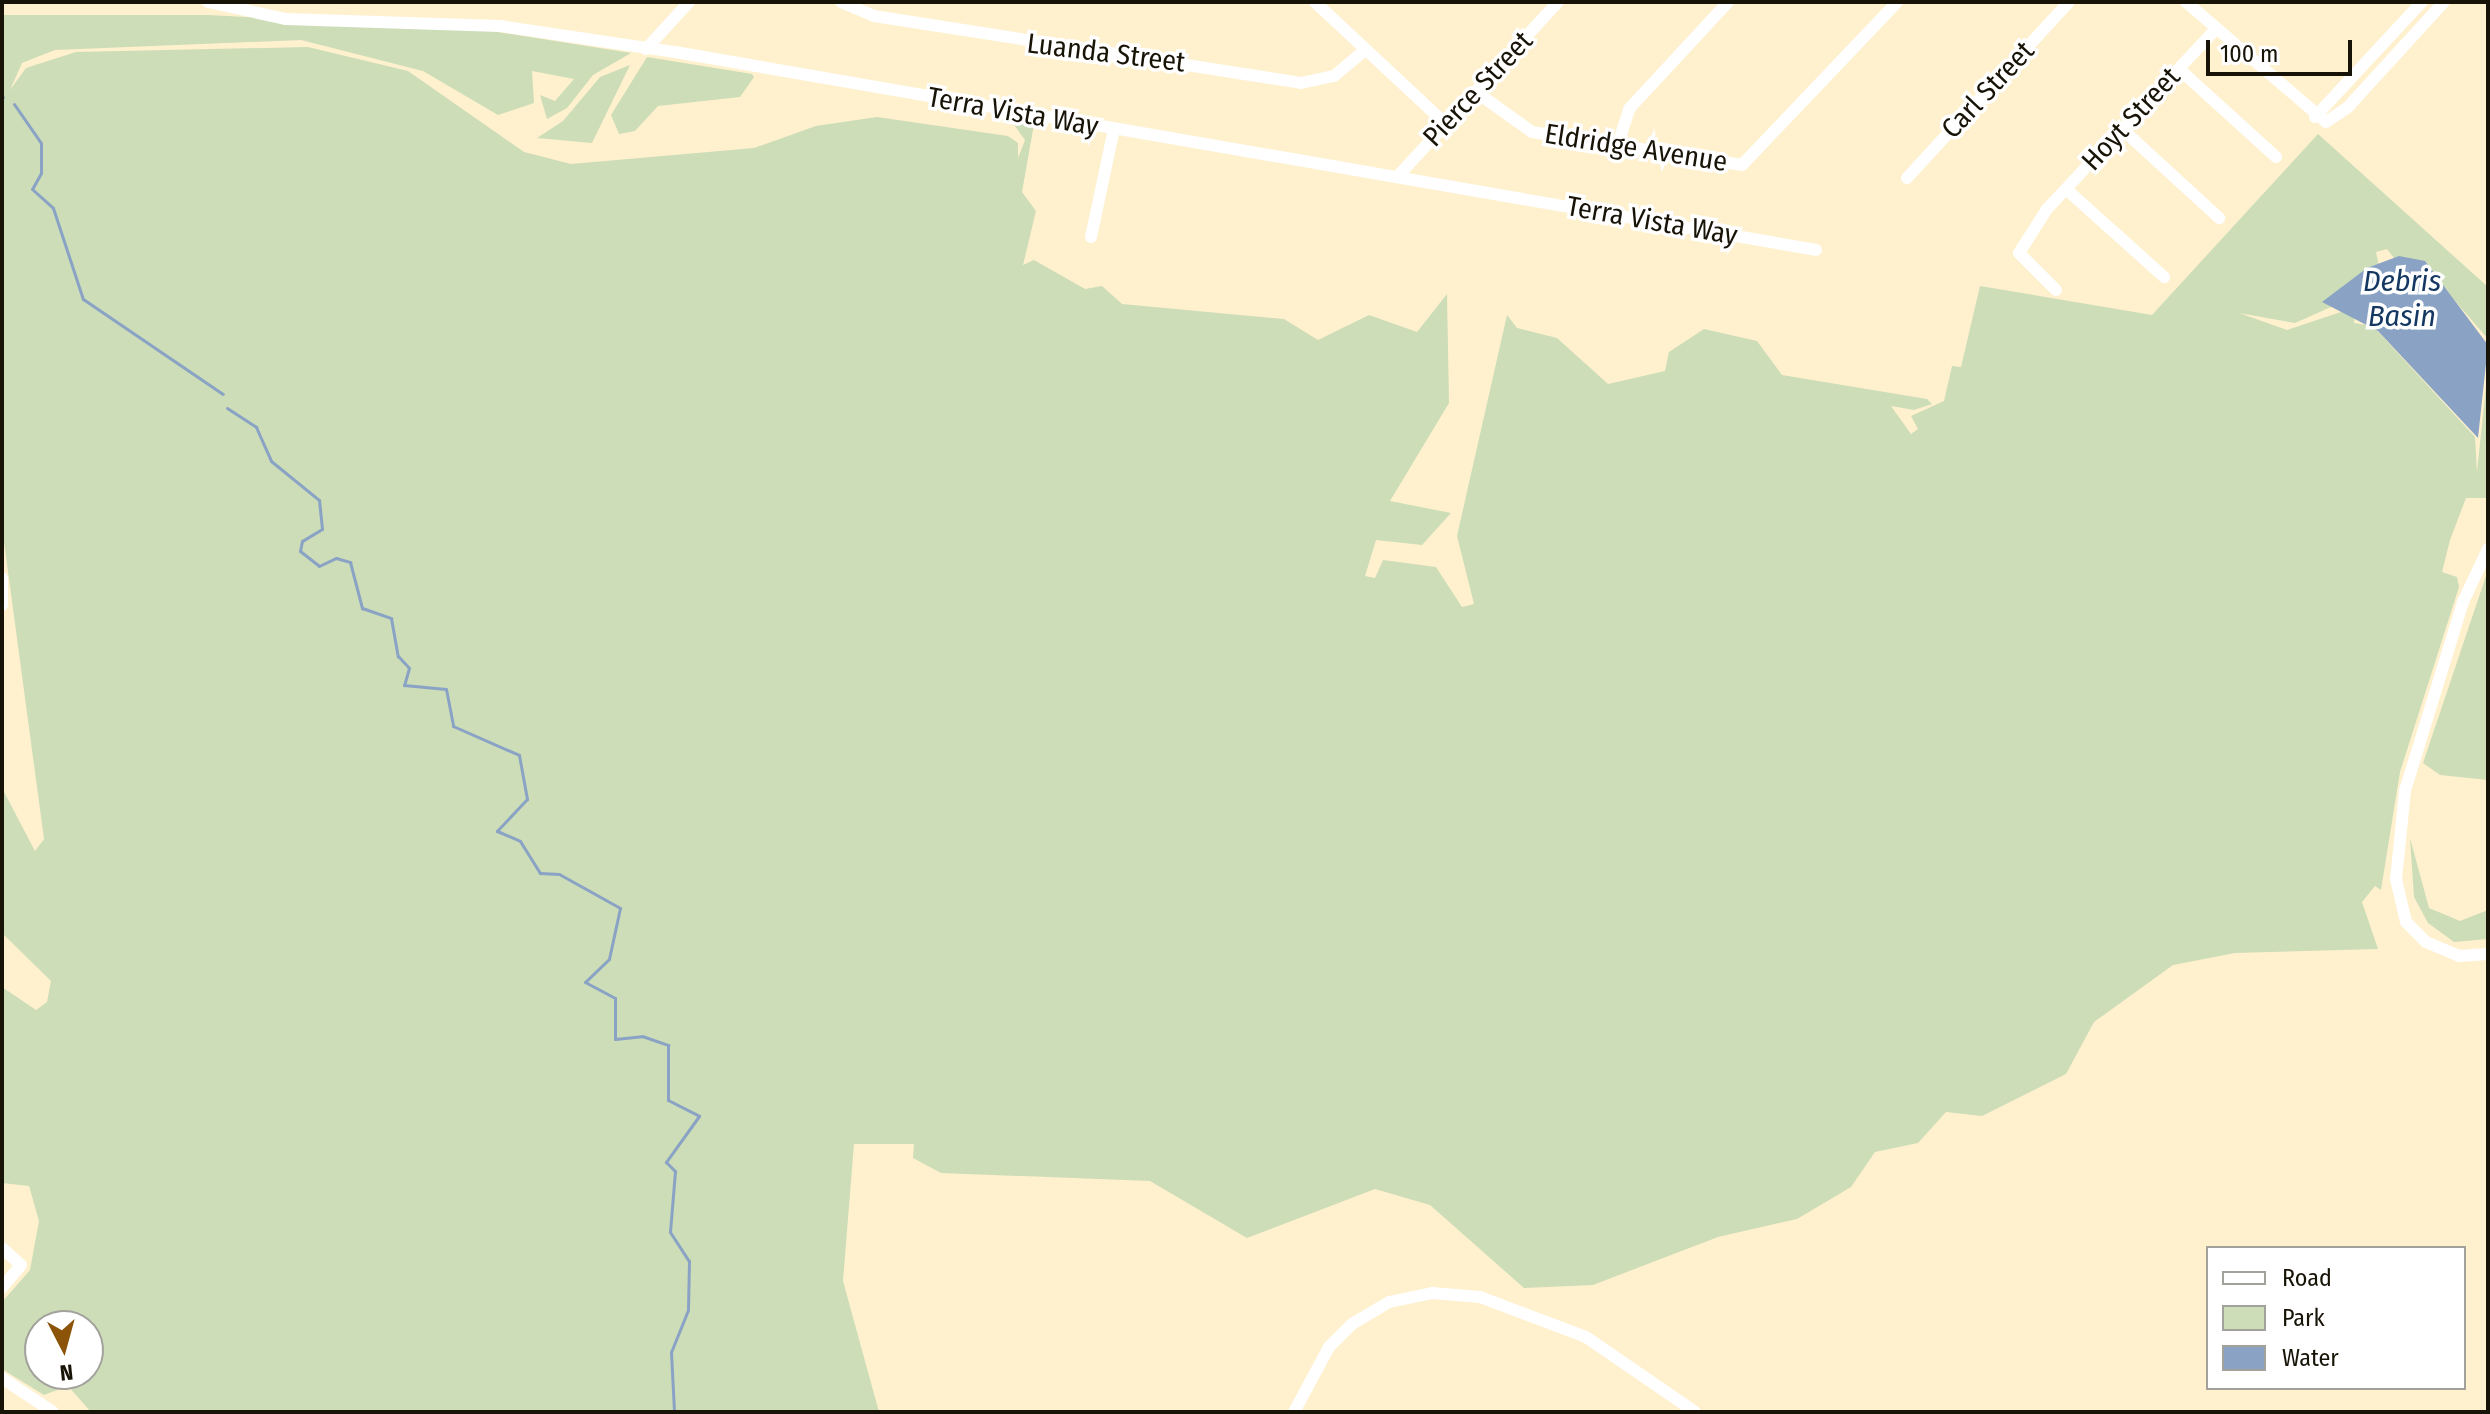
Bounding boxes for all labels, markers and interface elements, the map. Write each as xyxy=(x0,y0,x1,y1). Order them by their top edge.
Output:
street label: Pierce Street xyxy=(1416,24,1540,154)
scale bar xyxy=(2210,24,2356,74)
street label: Luanda Street xyxy=(1025,27,1187,79)
street label: Carl Street xyxy=(1935,35,2041,145)
text: 100 m xyxy=(2220,40,2278,68)
street label: Hoyt Street xyxy=(2075,60,2187,178)
street label: Terra Vista Way xyxy=(925,80,1101,144)
street label: Eldridge Avenue xyxy=(1542,117,1730,179)
street label: Terra Vista Way xyxy=(1564,189,1740,253)
water label: Debris Basin xyxy=(2363,263,2441,334)
legend xyxy=(2206,1246,2466,1390)
text: Road xyxy=(2282,1264,2332,1292)
text: Park xyxy=(2282,1304,2325,1332)
north arrow xyxy=(24,1310,104,1390)
text: Water xyxy=(2282,1344,2339,1372)
text: N xyxy=(58,1358,74,1386)

